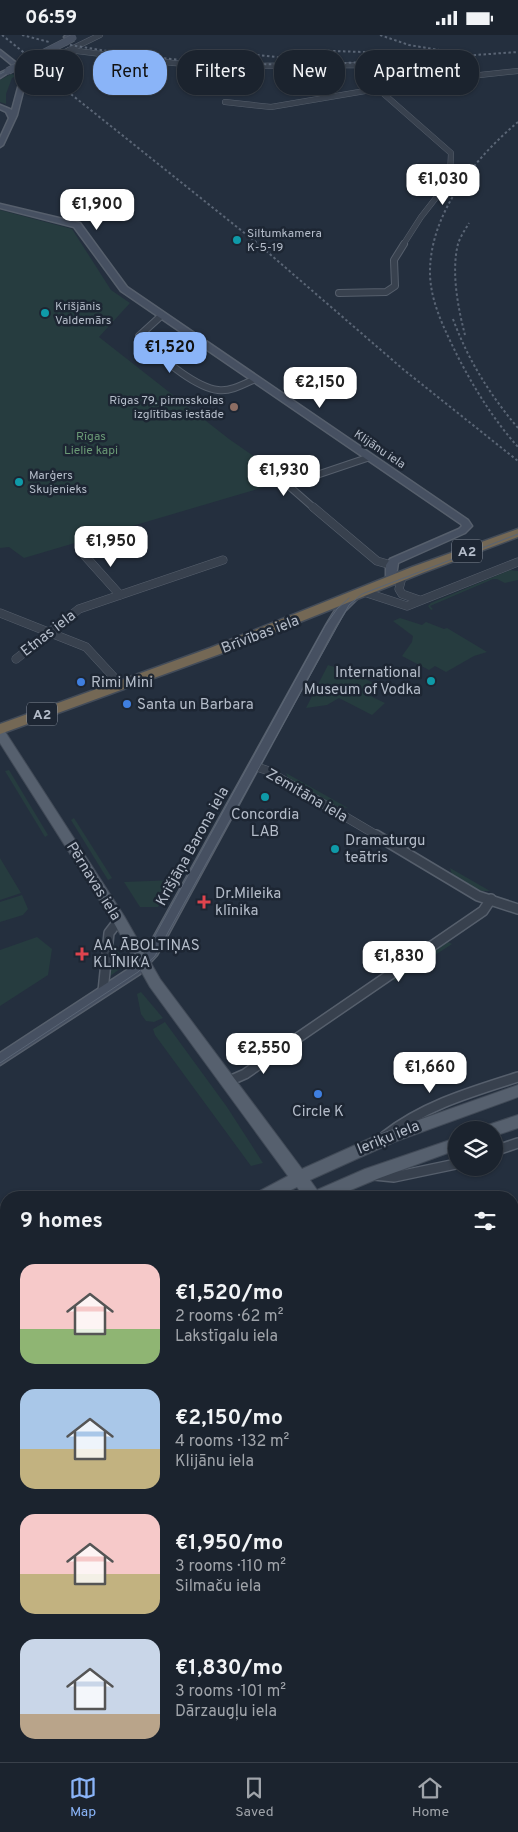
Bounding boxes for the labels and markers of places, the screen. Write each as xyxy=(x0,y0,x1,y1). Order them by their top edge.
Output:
pin: €1,030 xyxy=(402,163,484,206)
pin: €1,900 xyxy=(56,189,138,231)
place label: Siltumkamera K-5-19 xyxy=(247,226,322,256)
marker: Siltumkamera K-5-19 xyxy=(231,234,243,246)
place label: Krišjānis Valdemārs xyxy=(55,299,111,329)
marker: Krišjānis Valdemārs xyxy=(39,307,51,319)
pin: €1,520 xyxy=(129,331,211,374)
pin: €2,150 xyxy=(279,367,361,409)
place label: Rīgas 79. pirmsskolas izglītības iestāde xyxy=(109,393,224,423)
marker: Rīgas 79. pirmsskolas izglītības iestāde xyxy=(228,401,240,413)
pin: €1,930 xyxy=(243,455,325,497)
place label: Marģers Skujenieks xyxy=(29,468,87,498)
marker: Marģers Skujenieks xyxy=(13,476,25,488)
pin: €1,950 xyxy=(70,525,152,568)
place label: International Museum of Vodka xyxy=(304,664,421,700)
place label: Rimi Mini xyxy=(91,674,153,693)
marker: International Museum of Vodka xyxy=(425,675,437,687)
marker: Rimi Mini xyxy=(75,676,87,688)
place label: Santa un Barbara xyxy=(137,696,254,715)
marker: Santa un Barbara xyxy=(121,698,133,710)
marker: Concordia LAB xyxy=(259,791,271,803)
place label: Concordia LAB xyxy=(231,806,299,842)
place label: Dramaturgu teātris xyxy=(345,832,426,868)
marker: Dramaturgu teātris xyxy=(329,843,341,855)
place label: Dr.Mileika klīnika xyxy=(215,885,281,921)
marker: Dr.Mileika klīnika xyxy=(197,895,211,909)
place label: AA. ĀBOLTIŅAS KLĪNIKA xyxy=(93,937,200,973)
pin: €1,830 xyxy=(358,941,440,983)
marker: AA. ĀBOLTIŅAS KLĪNIKA xyxy=(75,947,89,961)
pin: €2,550 xyxy=(223,1033,305,1075)
pin: €1,660 xyxy=(389,1051,471,1094)
marker: Circle K xyxy=(312,1088,324,1100)
place label: Circle K xyxy=(292,1103,344,1122)

